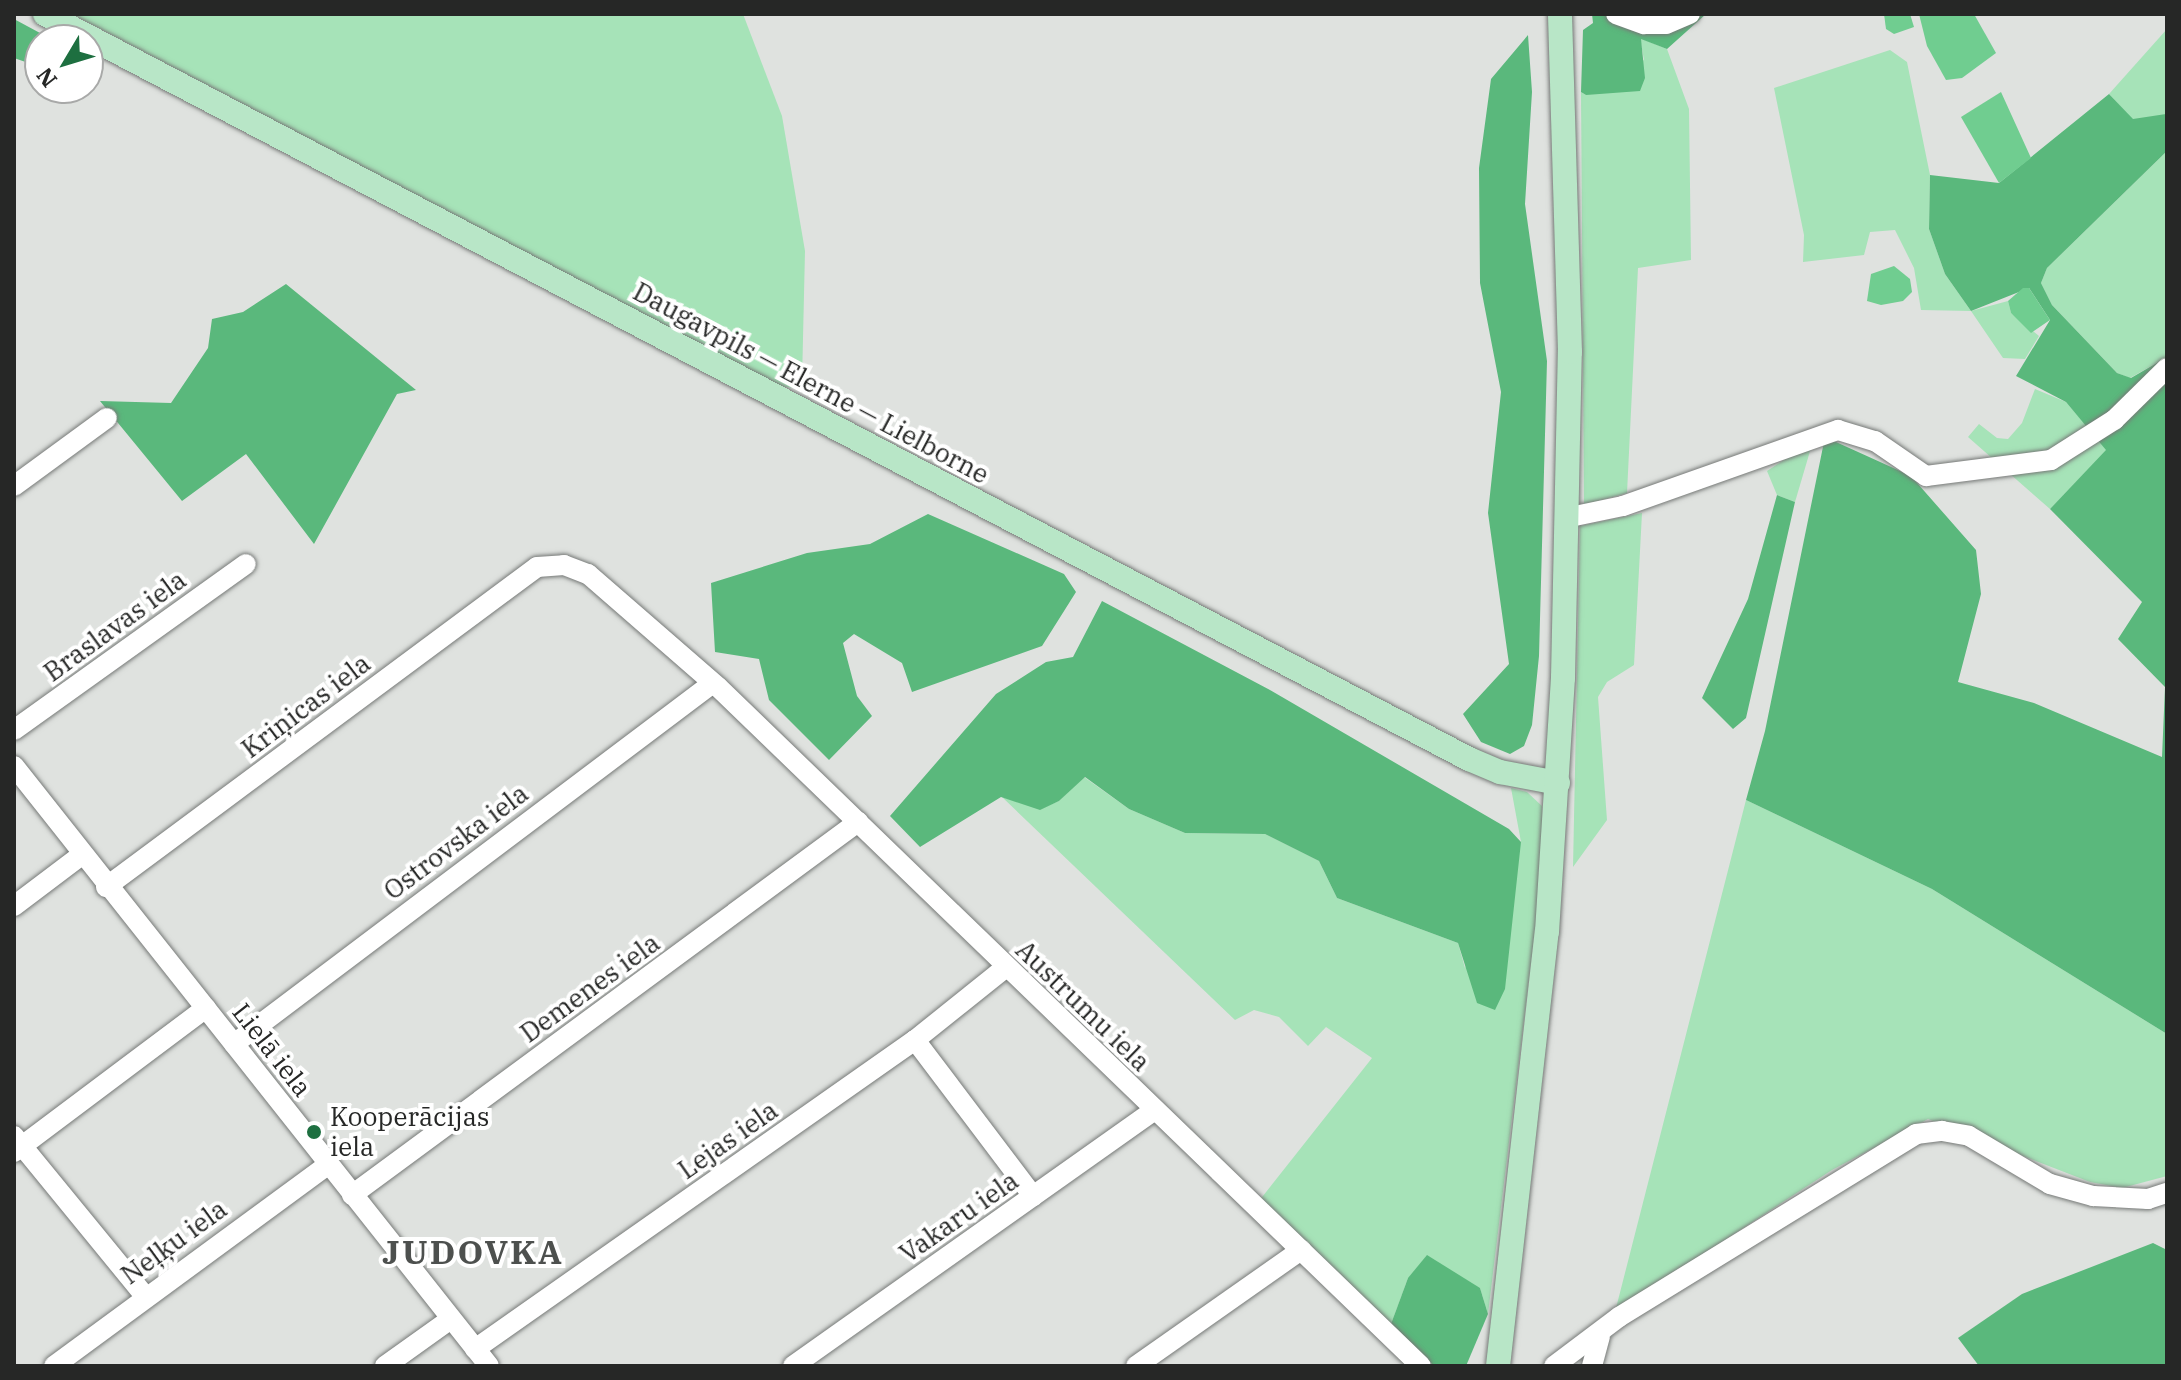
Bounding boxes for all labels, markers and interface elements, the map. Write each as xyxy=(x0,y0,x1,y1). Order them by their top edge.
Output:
north arrow xyxy=(24,24,104,104)
text: N xyxy=(29,62,63,94)
street label: Daugavpils — Elerne — Lielborne xyxy=(628,276,994,490)
street label: Braslavas iela xyxy=(38,564,192,688)
street label: Kriņicas iela xyxy=(236,647,376,765)
street label: Ostrovska iela xyxy=(378,778,534,906)
street label: Demenes iela xyxy=(514,927,666,1049)
street label: Austrumu iela xyxy=(1009,934,1157,1078)
street label: Lielā iela xyxy=(226,997,318,1103)
street label: Lejas iela xyxy=(672,1094,784,1186)
place label: Kooperācijas iela xyxy=(330,1101,490,1162)
marker: Kooperācijas iela xyxy=(305,1123,323,1141)
street label: Vakaru iela xyxy=(894,1165,1024,1269)
street label: Neļķu iela xyxy=(115,1193,233,1291)
district label: JUDOVKA xyxy=(382,1232,564,1272)

